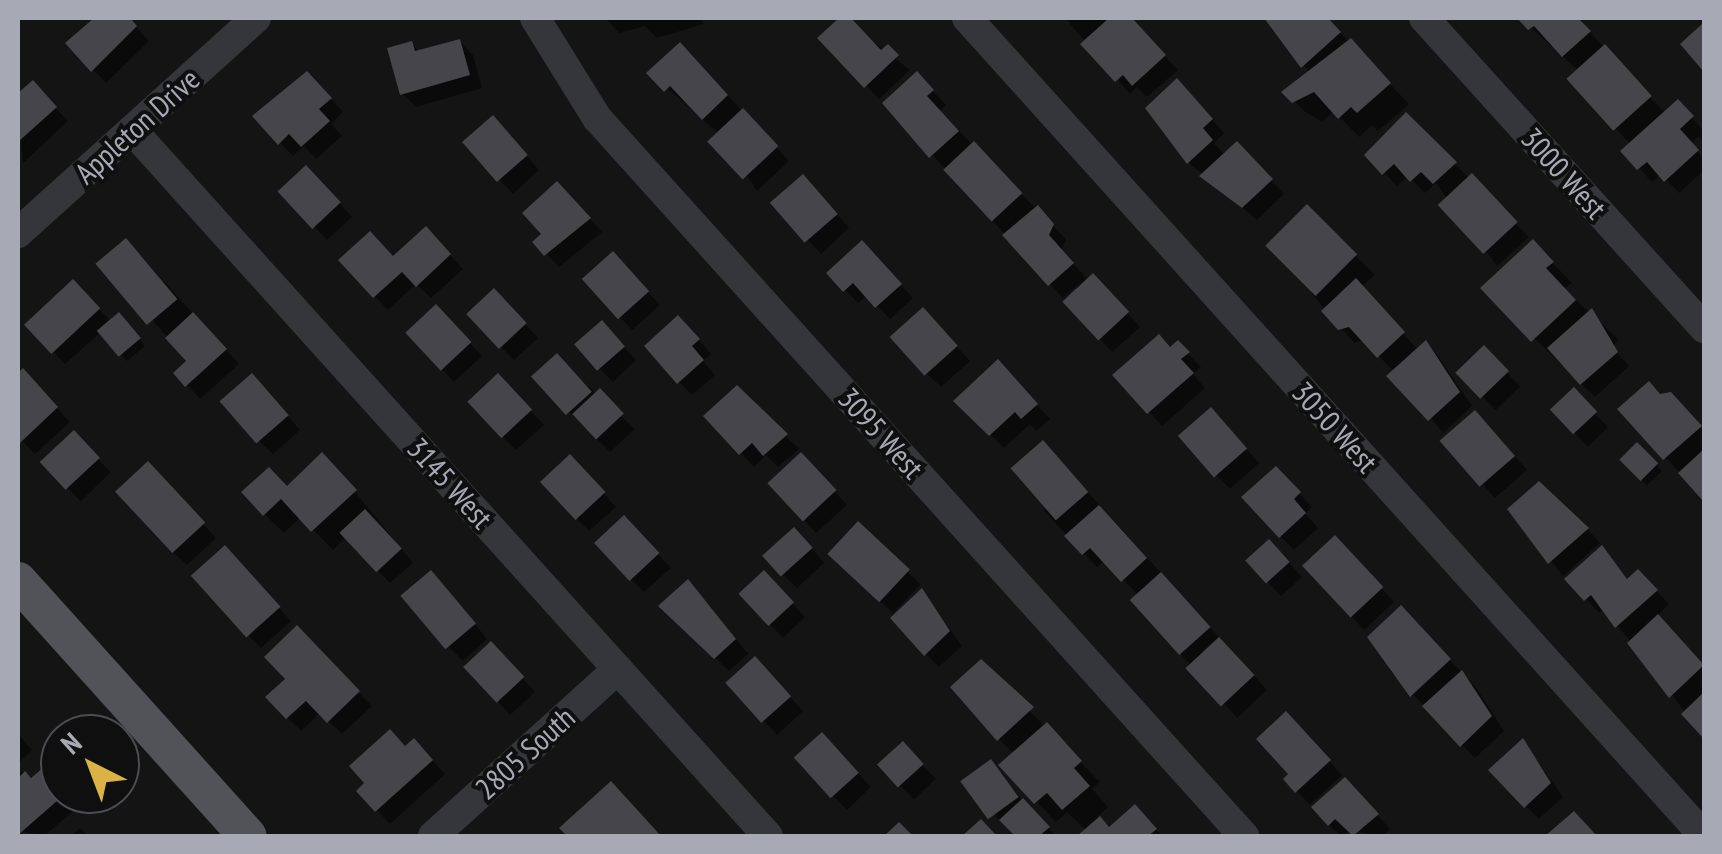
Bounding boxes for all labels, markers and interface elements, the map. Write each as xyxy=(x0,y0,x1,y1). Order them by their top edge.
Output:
street label: Appleton Drive xyxy=(67,61,207,191)
street label: 3000 West xyxy=(1514,120,1614,226)
street label: 3050 West xyxy=(1285,374,1385,480)
street label: 3095 West xyxy=(831,380,931,486)
street label: 3145 West xyxy=(400,430,500,536)
street label: 2805 South xyxy=(468,699,582,807)
north arrow xyxy=(40,714,140,814)
text: N xyxy=(53,724,89,762)

